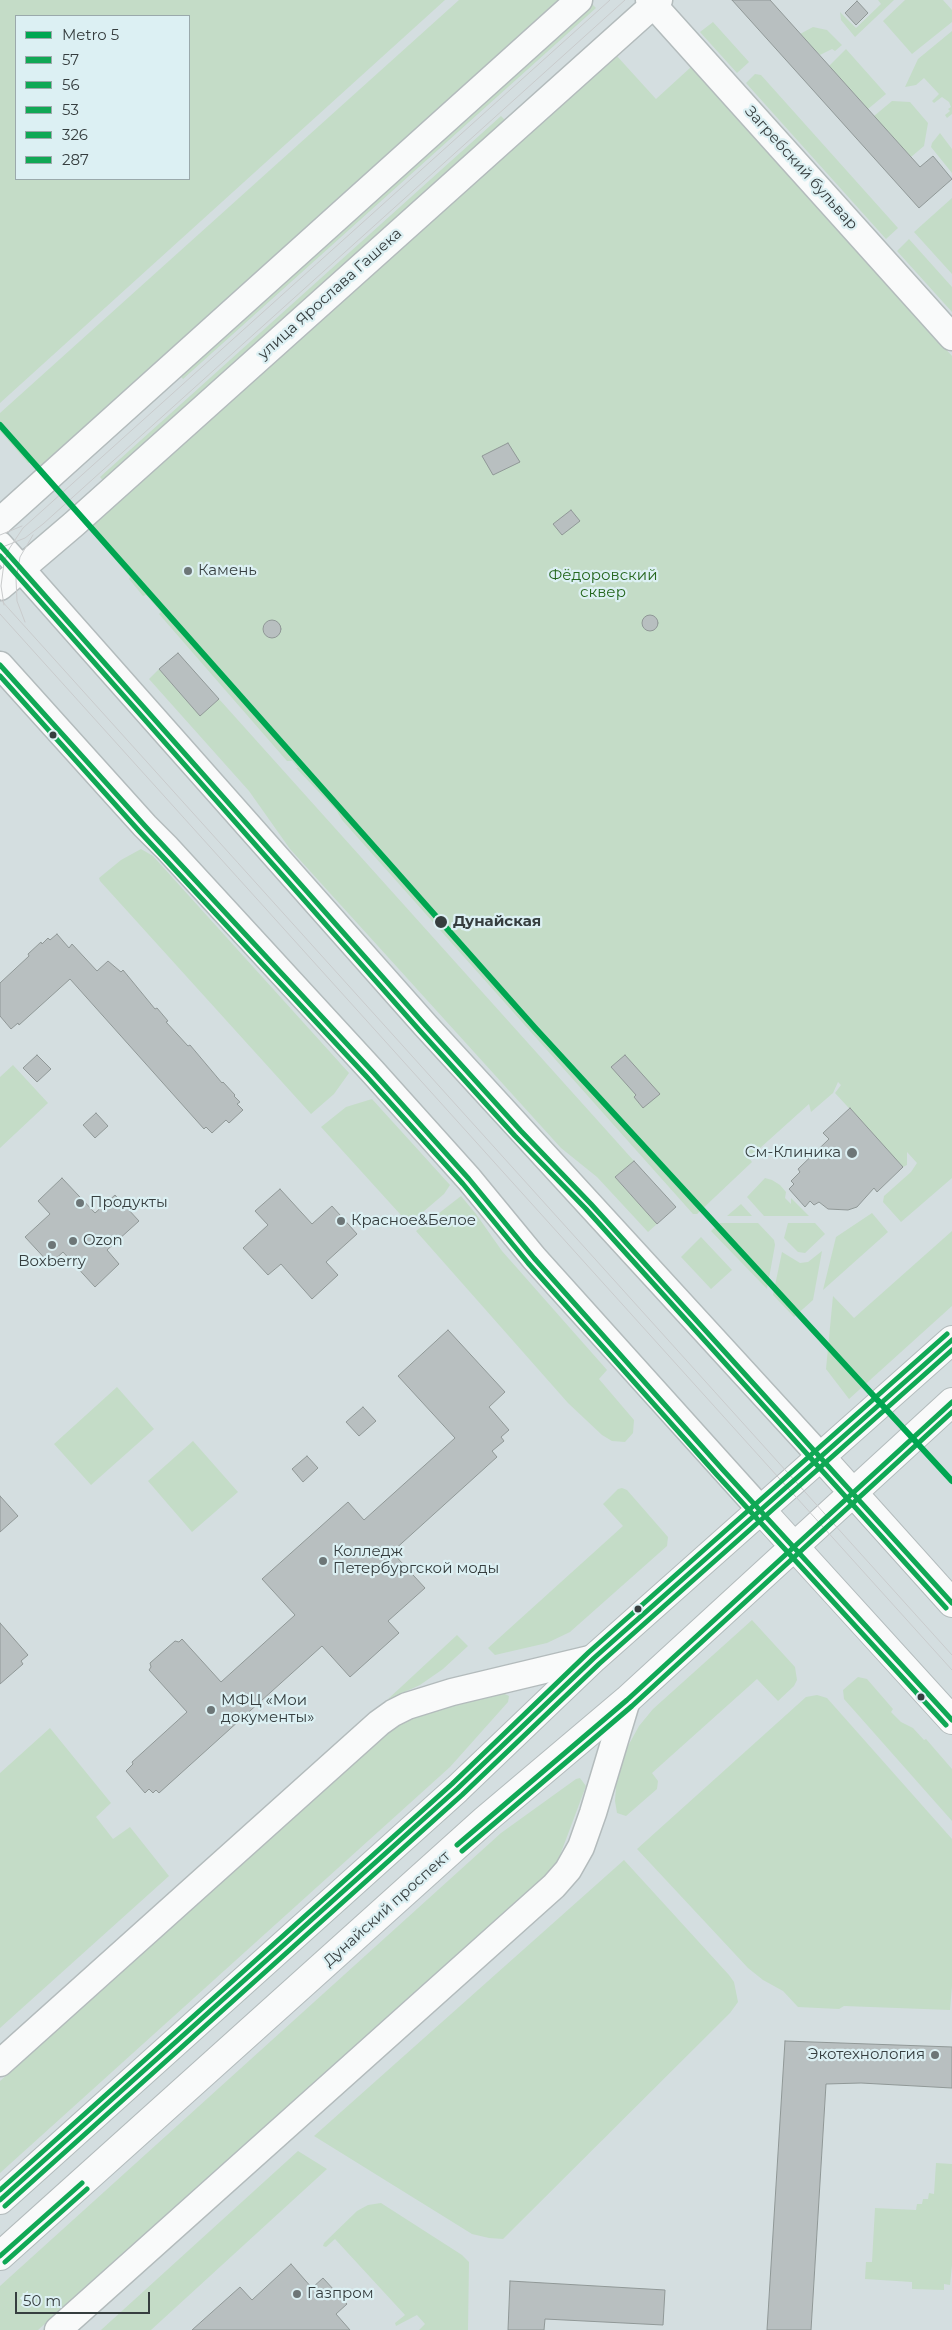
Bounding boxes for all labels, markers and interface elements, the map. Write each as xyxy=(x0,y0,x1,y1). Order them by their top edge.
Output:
legend xyxy=(15,15,190,180)
text: Metro 5 xyxy=(62,25,119,44)
text: 57 xyxy=(62,50,79,69)
text: 56 xyxy=(62,75,80,94)
text: 53 xyxy=(62,100,79,119)
street label: Загребский бульвар xyxy=(741,102,861,234)
text: 326 xyxy=(62,125,88,144)
text: 287 xyxy=(62,150,89,169)
street label: улица Ярослава Гашека xyxy=(254,225,406,363)
place label: Камень xyxy=(198,562,257,580)
marker: Камень xyxy=(182,565,194,577)
park label: Фёдоровский сквер xyxy=(549,567,657,602)
unlabelled marker xyxy=(48,730,58,740)
place label: Дунайская xyxy=(453,913,541,931)
marker: Дунайская xyxy=(433,914,449,930)
place label: См-Клиника xyxy=(745,1144,841,1162)
marker: См-Клиника xyxy=(845,1146,859,1160)
place label: Продукты xyxy=(90,1194,168,1212)
marker: Продукты xyxy=(74,1197,86,1209)
place label: Красное&Белое xyxy=(351,1212,476,1230)
marker: Красное&Белое xyxy=(335,1215,347,1227)
place label: Ozon xyxy=(83,1232,123,1250)
marker: Ozon xyxy=(67,1235,79,1247)
marker: Boxberry xyxy=(46,1239,58,1251)
place label: Boxberry xyxy=(18,1253,86,1271)
place label: Колледж Петербургской моды xyxy=(333,1543,499,1578)
marker: Колледж Петербургской моды xyxy=(317,1555,329,1567)
unlabelled marker xyxy=(633,1604,643,1614)
place label: МФЦ «Мои документы» xyxy=(221,1692,314,1727)
unlabelled marker xyxy=(916,1692,926,1702)
marker: МФЦ «Мои документы» xyxy=(205,1704,217,1716)
street label: Дунайский проспект xyxy=(320,1847,454,1971)
place label: Экотехнология xyxy=(808,2046,925,2064)
marker: Экотехнология xyxy=(929,2049,941,2061)
scale bar xyxy=(18,2282,152,2314)
place label: Газпром xyxy=(307,2285,374,2303)
marker: Газпром xyxy=(291,2288,303,2300)
text: 50 m xyxy=(23,2291,61,2310)

